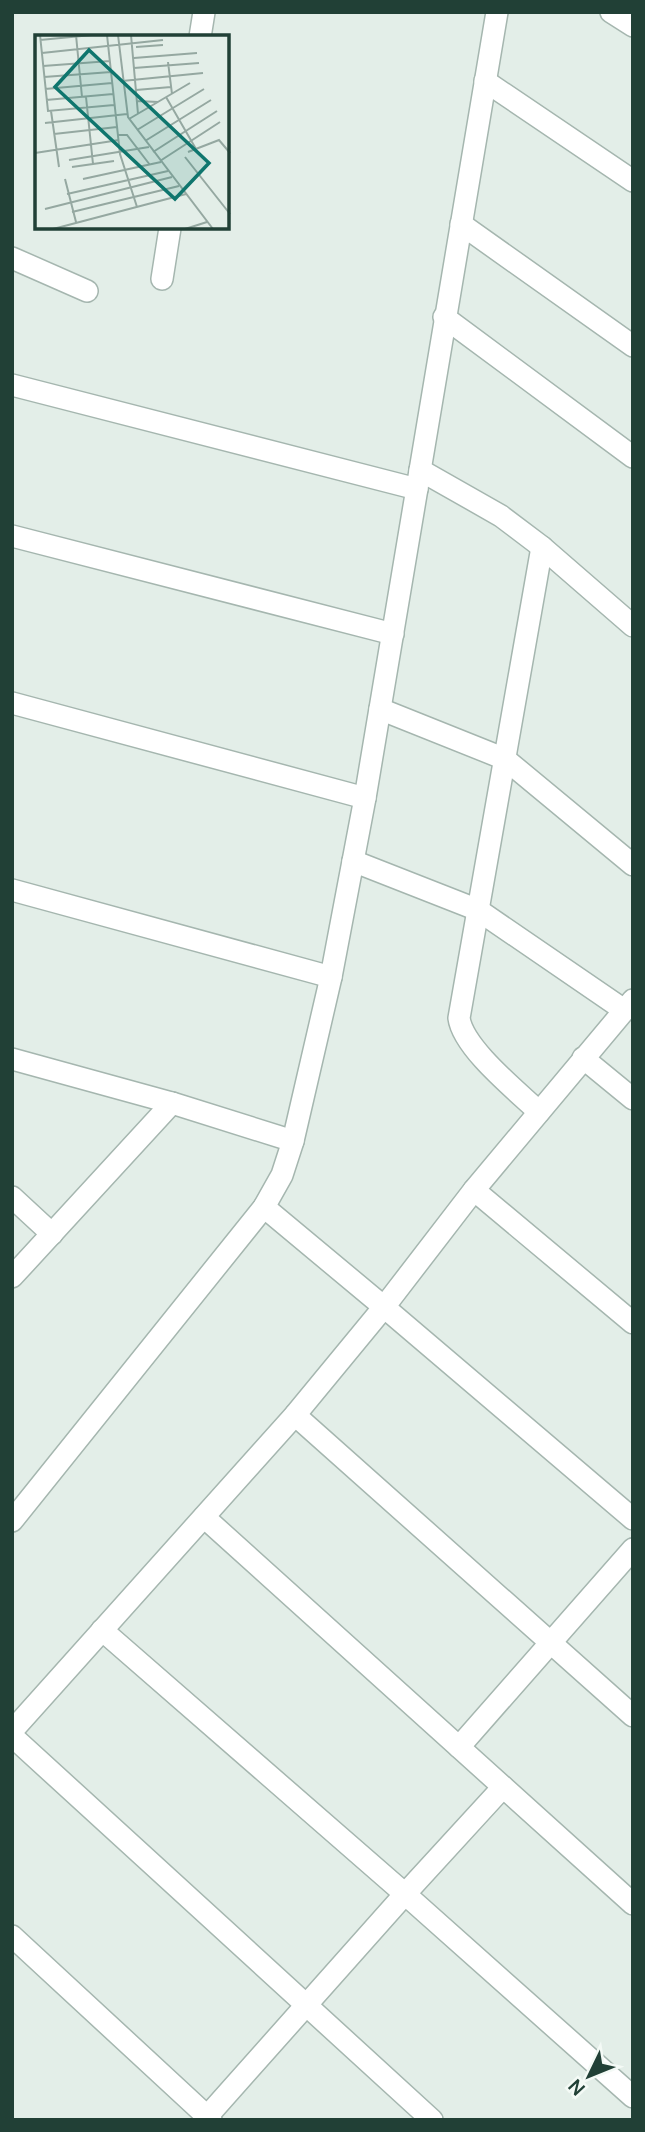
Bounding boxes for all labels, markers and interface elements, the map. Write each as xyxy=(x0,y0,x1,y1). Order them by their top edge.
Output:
inset map xyxy=(35,35,229,229)
north arrow xyxy=(554,2041,624,2111)
text: N xyxy=(562,2074,591,2101)

